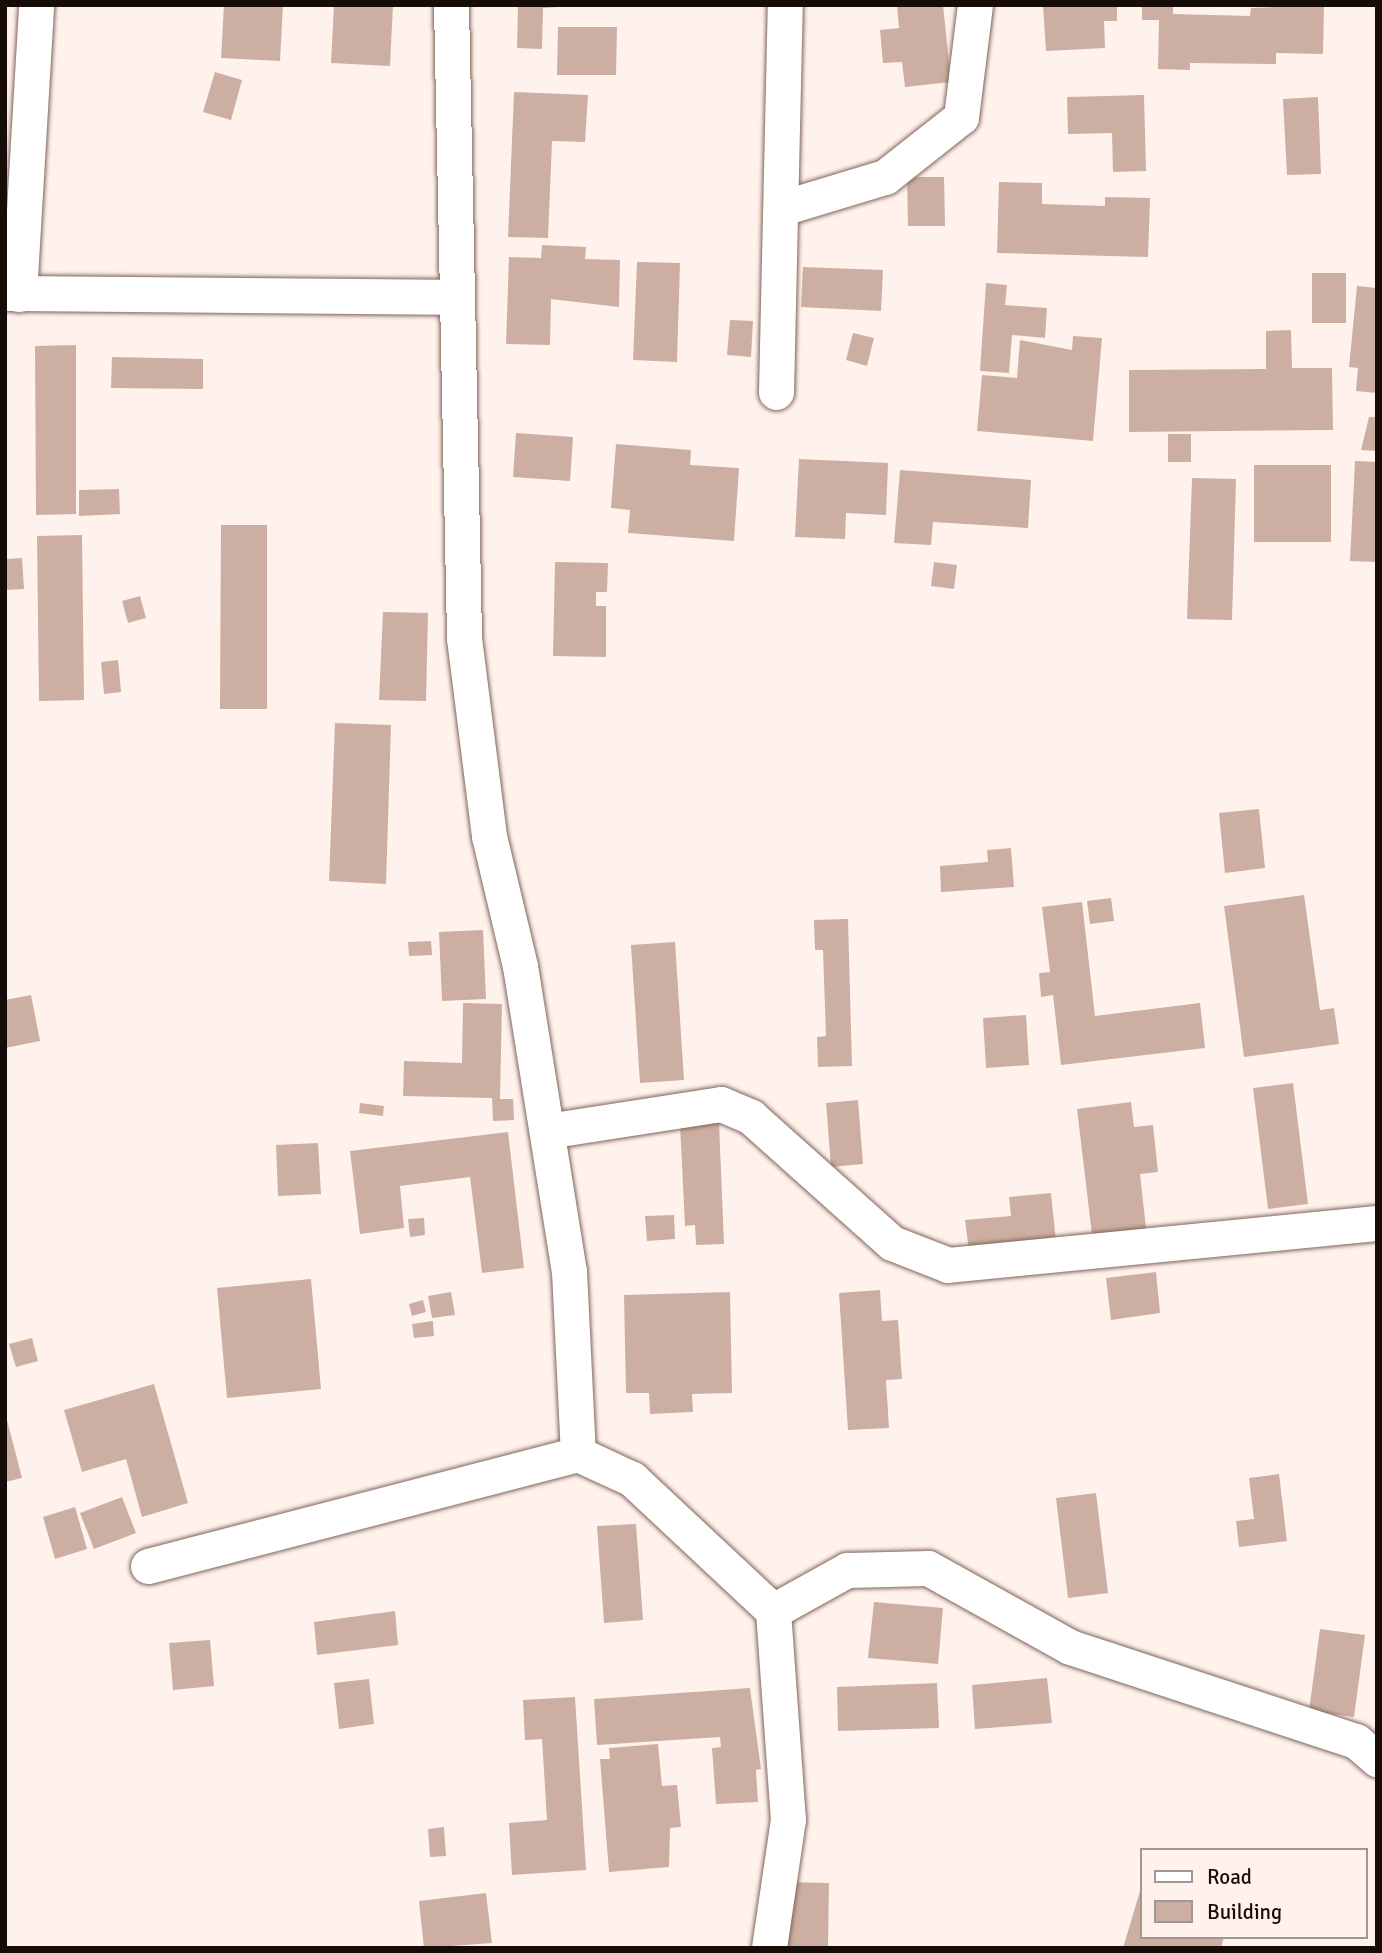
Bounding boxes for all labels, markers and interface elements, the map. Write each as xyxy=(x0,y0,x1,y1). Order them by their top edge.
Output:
legend xyxy=(1140,1848,1368,1939)
text: Road xyxy=(1207,1864,1252,1890)
text: Building xyxy=(1207,1899,1282,1925)

